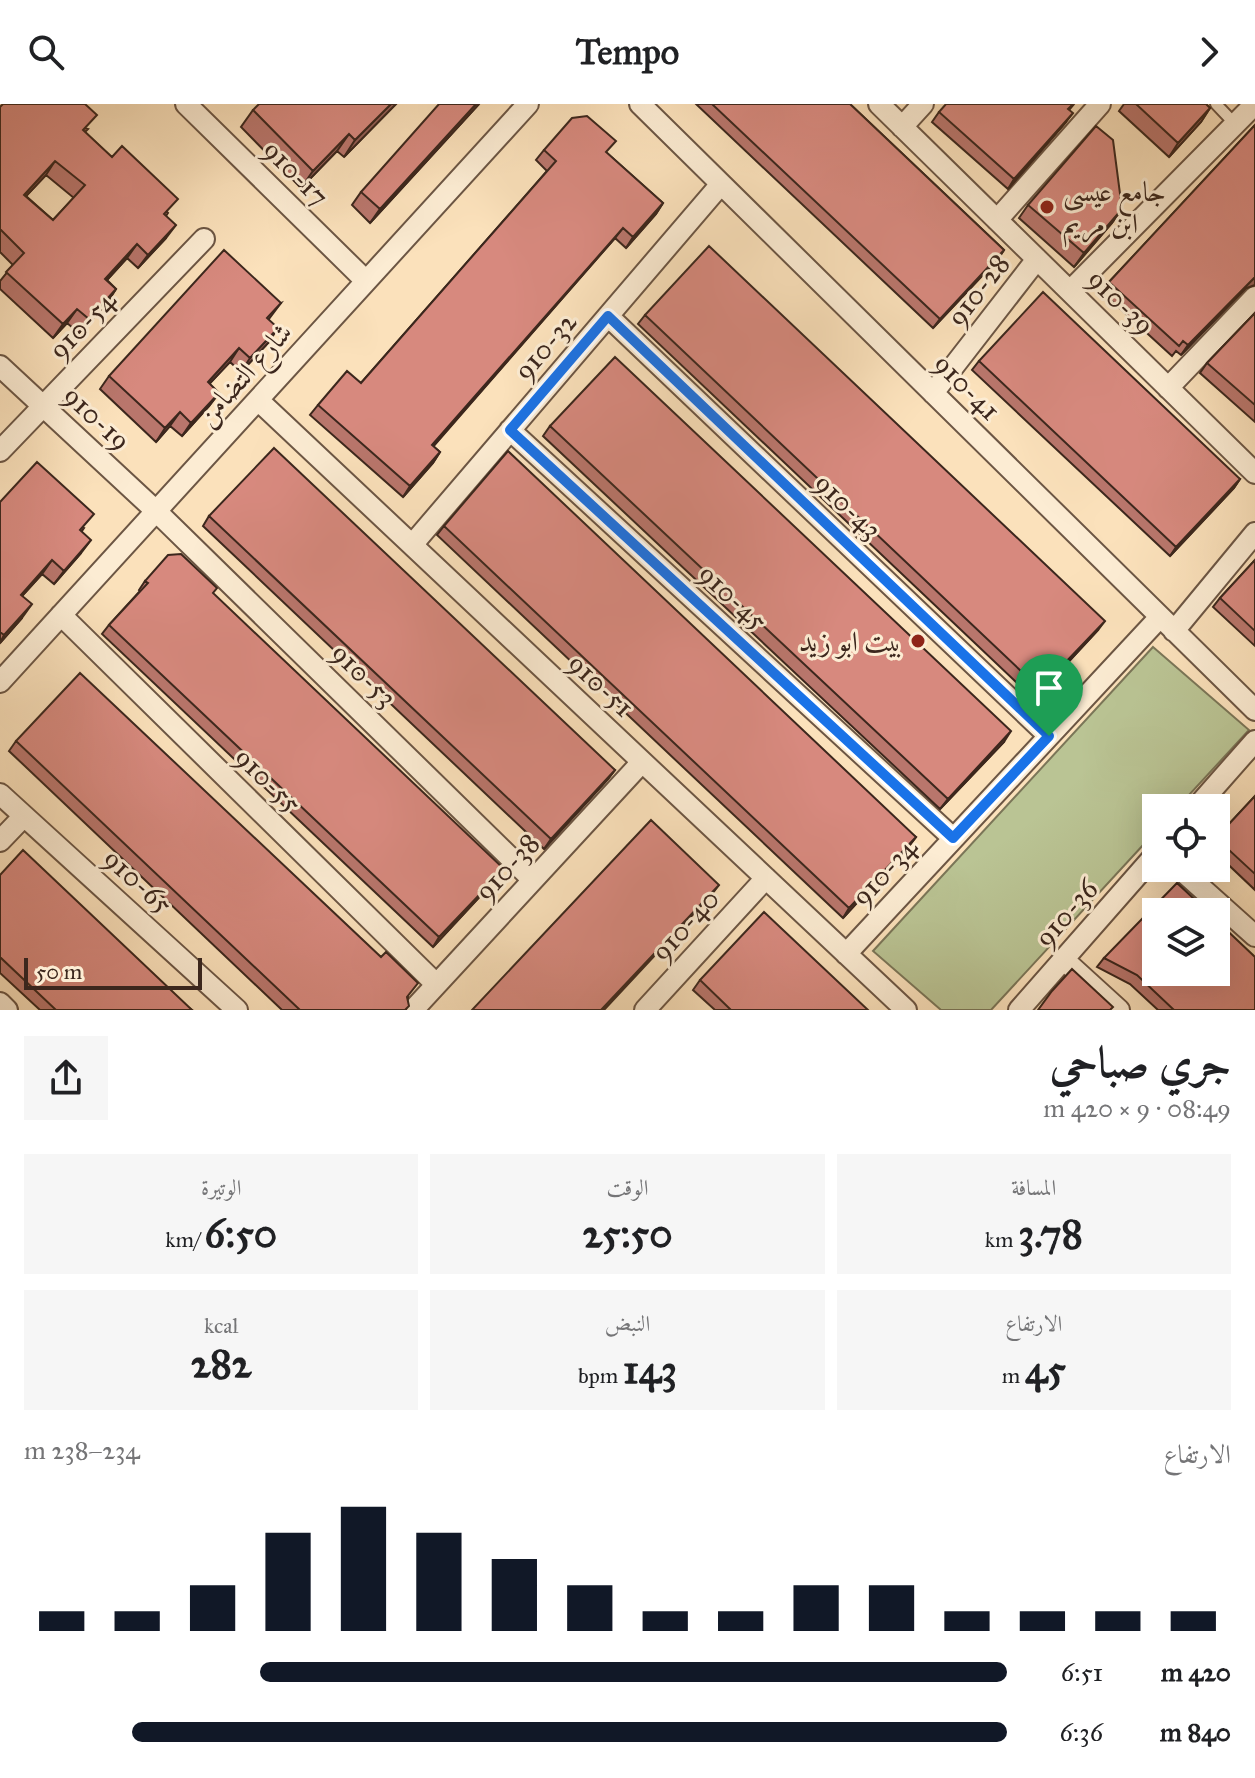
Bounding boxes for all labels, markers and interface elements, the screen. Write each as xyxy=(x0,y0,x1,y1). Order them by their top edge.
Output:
icon: search xyxy=(24,30,68,74)
text: Tempo xyxy=(576,30,679,74)
icon: forward xyxy=(1187,30,1231,74)
street label: 910-17 xyxy=(255,132,337,214)
place label: جامع عيسى ابن مريم xyxy=(1063,174,1166,248)
marker: جامع عيسى ابن مريم xyxy=(1038,198,1056,216)
street label: 910-28 xyxy=(939,247,1017,333)
street label: 910-39 xyxy=(1080,262,1162,342)
street label: 910-54 xyxy=(41,283,124,366)
street label: 910-32 xyxy=(506,305,584,387)
street label: شارع التضامن xyxy=(188,315,304,437)
street label: 910-41 xyxy=(926,346,1008,428)
street label: 910-19 xyxy=(56,378,138,458)
street label: 910-43 xyxy=(807,465,889,547)
street label: 910-45 xyxy=(691,556,775,638)
place label: بيت ابو زيد xyxy=(799,624,902,659)
marker: بيت ابو زيد xyxy=(909,632,927,650)
street label: 910-53 xyxy=(324,635,404,715)
street label: 910-51 xyxy=(561,646,641,724)
pin xyxy=(1015,654,1083,736)
icon: arrive xyxy=(1027,666,1071,710)
street label: 910-55 xyxy=(227,740,309,820)
map controls xyxy=(1142,794,1230,986)
button: locate xyxy=(1142,794,1230,882)
street label: 910-38 xyxy=(467,826,547,908)
street label: 910-34 xyxy=(844,830,925,913)
street label: 910-65 xyxy=(96,841,180,921)
street label: 910-36 xyxy=(1027,870,1106,954)
street label: 910-40 xyxy=(643,882,727,968)
button: layers xyxy=(1142,898,1230,986)
scale bar xyxy=(24,954,202,990)
text: 50 m xyxy=(36,958,82,985)
text: جري صباحي xyxy=(1050,1035,1231,1089)
button: share xyxy=(24,1036,108,1120)
text: 08:49 · 9 × 420 m xyxy=(1043,1092,1231,1124)
text: الوتيرة xyxy=(201,1174,241,1201)
text: الوقت xyxy=(606,1174,649,1201)
text: المسافة xyxy=(1011,1174,1056,1201)
text: 6:50 xyxy=(205,1209,277,1258)
text: 25:50 xyxy=(583,1209,673,1258)
text: 3.78 xyxy=(1018,1209,1083,1258)
text: /km xyxy=(165,1226,205,1253)
text: km xyxy=(985,1226,1018,1253)
text: النبض xyxy=(605,1310,650,1337)
text: الارتفاع xyxy=(1005,1310,1062,1337)
text: kcal xyxy=(204,1312,238,1339)
text: 282 xyxy=(191,1339,252,1388)
text: 143 xyxy=(623,1345,677,1394)
text: 45 xyxy=(1025,1345,1066,1394)
text: bpm xyxy=(578,1362,623,1389)
text: m xyxy=(1002,1362,1025,1389)
text: 234–238 m xyxy=(24,1434,140,1466)
text: الارتفاع xyxy=(1164,1438,1231,1470)
text: 6:51 xyxy=(1061,1656,1103,1688)
text: 420 m xyxy=(1161,1656,1231,1688)
text: 6:36 xyxy=(1059,1716,1103,1748)
text: 840 m xyxy=(1160,1716,1231,1748)

